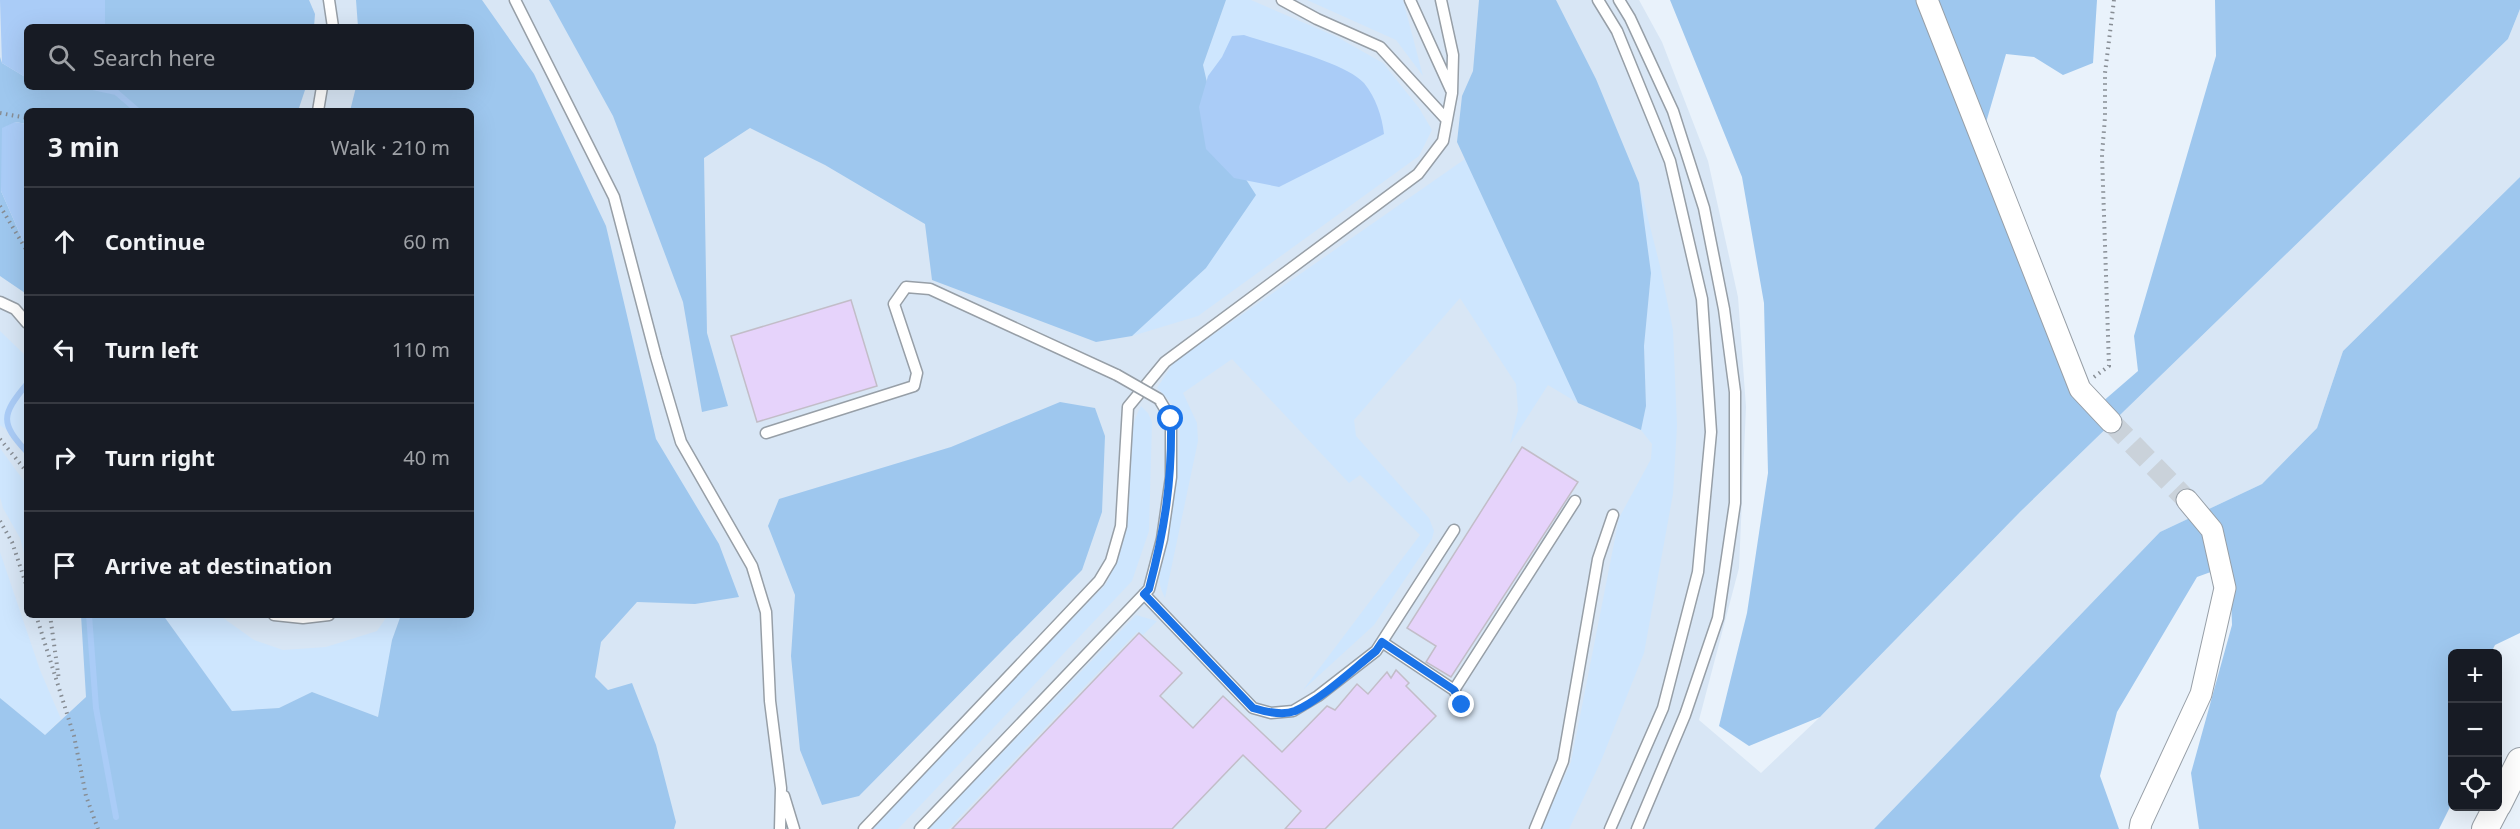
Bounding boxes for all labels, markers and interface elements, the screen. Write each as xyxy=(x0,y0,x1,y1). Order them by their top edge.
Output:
search box xyxy=(24,24,474,90)
icon: search xyxy=(45,41,78,74)
text: Search here xyxy=(93,42,215,72)
text: 3 min xyxy=(48,129,120,165)
text: Walk · 210 m xyxy=(331,134,450,161)
icon: ahead xyxy=(48,225,81,258)
text: Continue xyxy=(105,226,205,256)
text: 60 m xyxy=(403,228,450,255)
icon: left xyxy=(48,333,81,366)
text: Turn left xyxy=(105,334,199,364)
text: 110 m xyxy=(392,336,450,363)
route start xyxy=(1157,405,1183,431)
icon: right xyxy=(48,441,81,474)
text: Turn right xyxy=(105,442,215,472)
text: 40 m xyxy=(403,444,450,471)
icon: arrive xyxy=(48,549,81,582)
text: Arrive at destination xyxy=(105,550,332,580)
map controls xyxy=(2448,649,2502,811)
button: + xyxy=(2448,649,2502,703)
route end xyxy=(1448,691,1474,717)
button: − xyxy=(2448,703,2502,757)
button: locate xyxy=(2448,757,2502,811)

